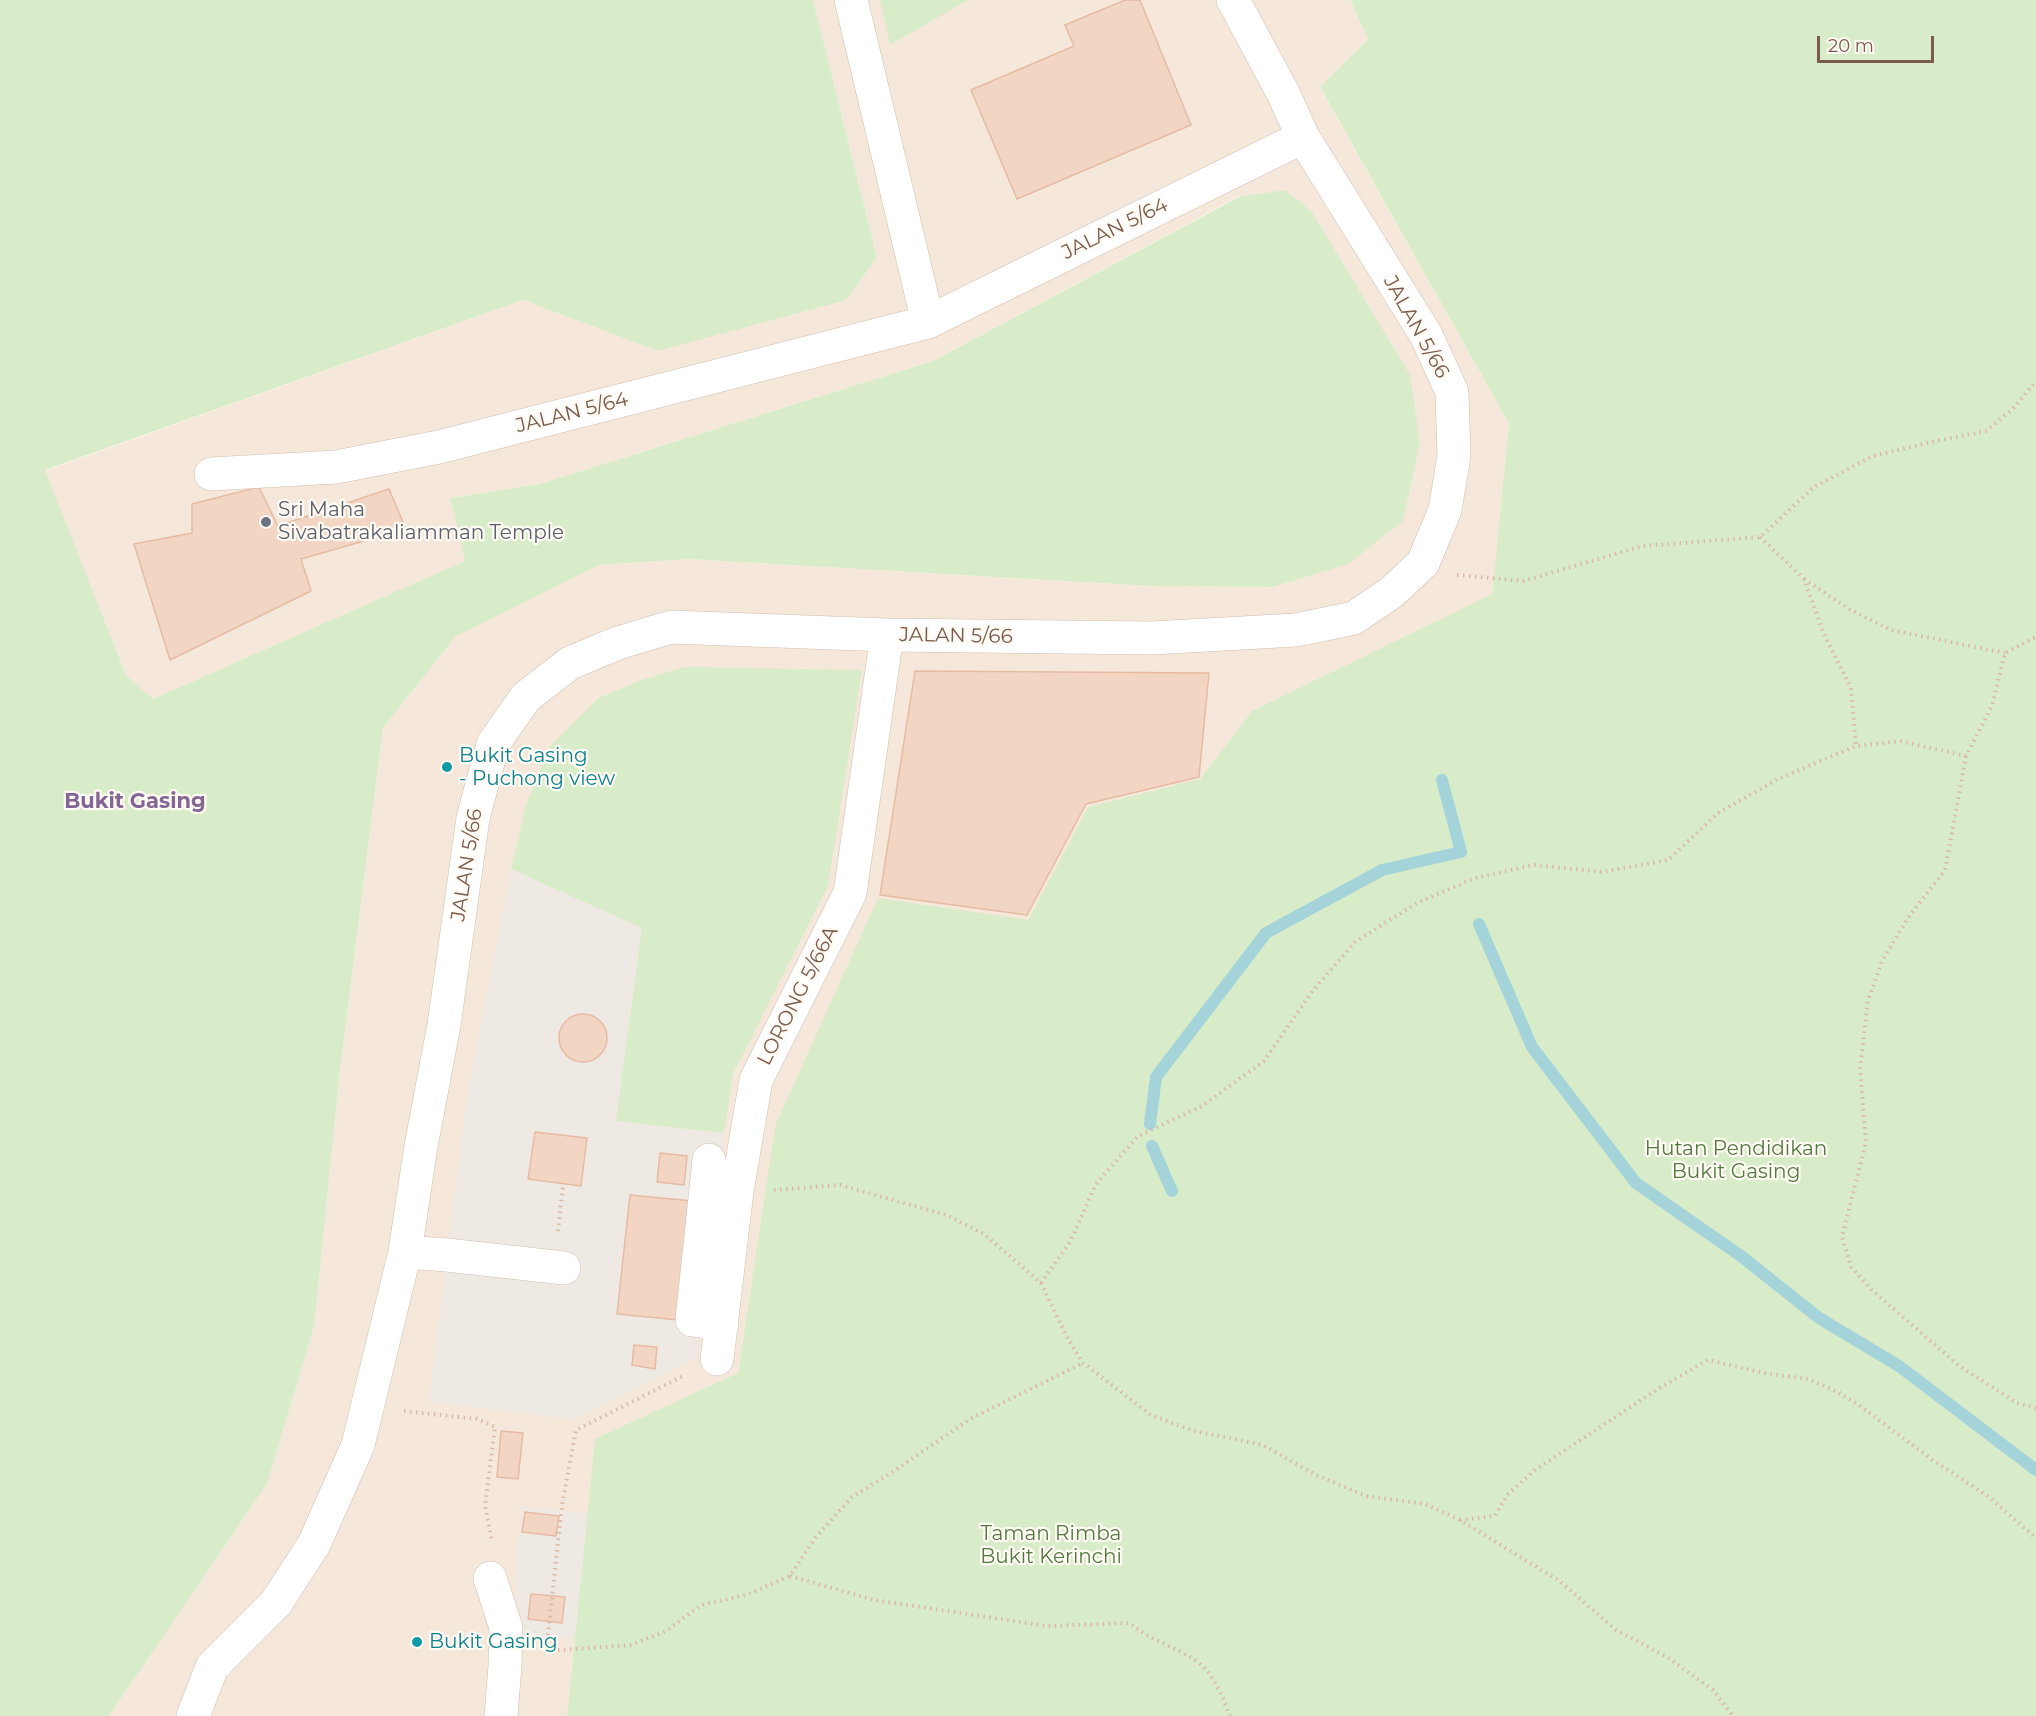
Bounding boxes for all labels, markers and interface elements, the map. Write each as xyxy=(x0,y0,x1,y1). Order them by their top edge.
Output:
scale bar xyxy=(1820,24,1937,62)
text: 20 m xyxy=(1828,35,1874,57)
street label: JALAN 5/64 xyxy=(1058,193,1172,265)
street label: JALAN 5/66 xyxy=(1378,271,1454,383)
street label: JALAN 5/64 xyxy=(513,387,631,439)
place label: Sri Maha Sivabatrakaliamman Temple xyxy=(278,498,564,545)
marker: Sri Maha Sivabatrakaliamman Temple xyxy=(259,515,273,529)
street label: JALAN 5/66 xyxy=(899,623,1013,649)
place label: Bukit Gasing - Puchong view xyxy=(459,744,615,791)
marker: Bukit Gasing - Puchong view xyxy=(440,760,454,774)
district label: Bukit Gasing xyxy=(64,789,206,815)
street label: JALAN 5/66 xyxy=(446,807,488,923)
street label: LORONG 5/66A xyxy=(753,922,843,1070)
park label: Hutan Pendidikan Bukit Gasing xyxy=(1645,1137,1827,1184)
park label: Taman Rimba Bukit Kerinchi xyxy=(980,1522,1122,1569)
place label: Bukit Gasing xyxy=(429,1630,558,1654)
marker: Bukit Gasing xyxy=(410,1635,424,1649)

